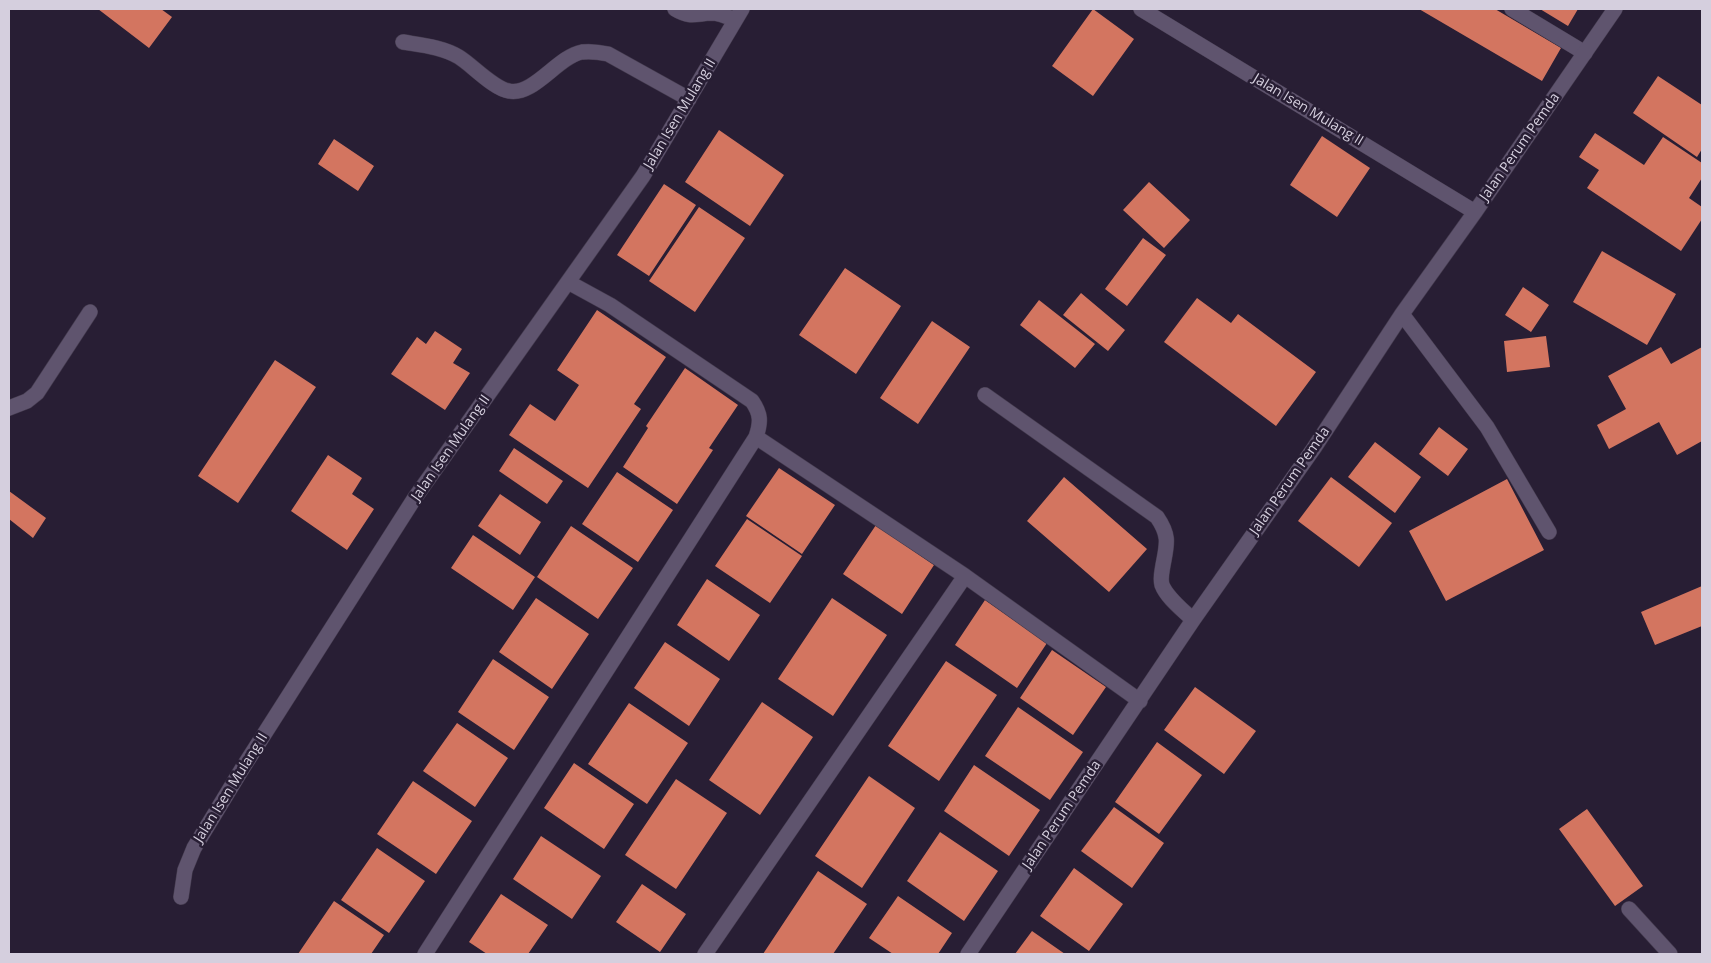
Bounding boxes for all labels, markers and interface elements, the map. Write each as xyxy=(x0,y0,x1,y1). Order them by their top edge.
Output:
street label: Jalan Isen Mulang II xyxy=(640,56,720,172)
street label: Jalan Isen Mulang II xyxy=(1250,70,1366,150)
street label: Jalan Perum Pemda xyxy=(1476,90,1564,204)
street label: Jalan Isen Mulang II xyxy=(408,392,494,504)
street label: Jalan Perum Pemda xyxy=(1246,424,1334,538)
street label: Jalan Isen Mulang II xyxy=(191,730,271,846)
street label: Jalan Perum Pemda xyxy=(1019,757,1105,873)

